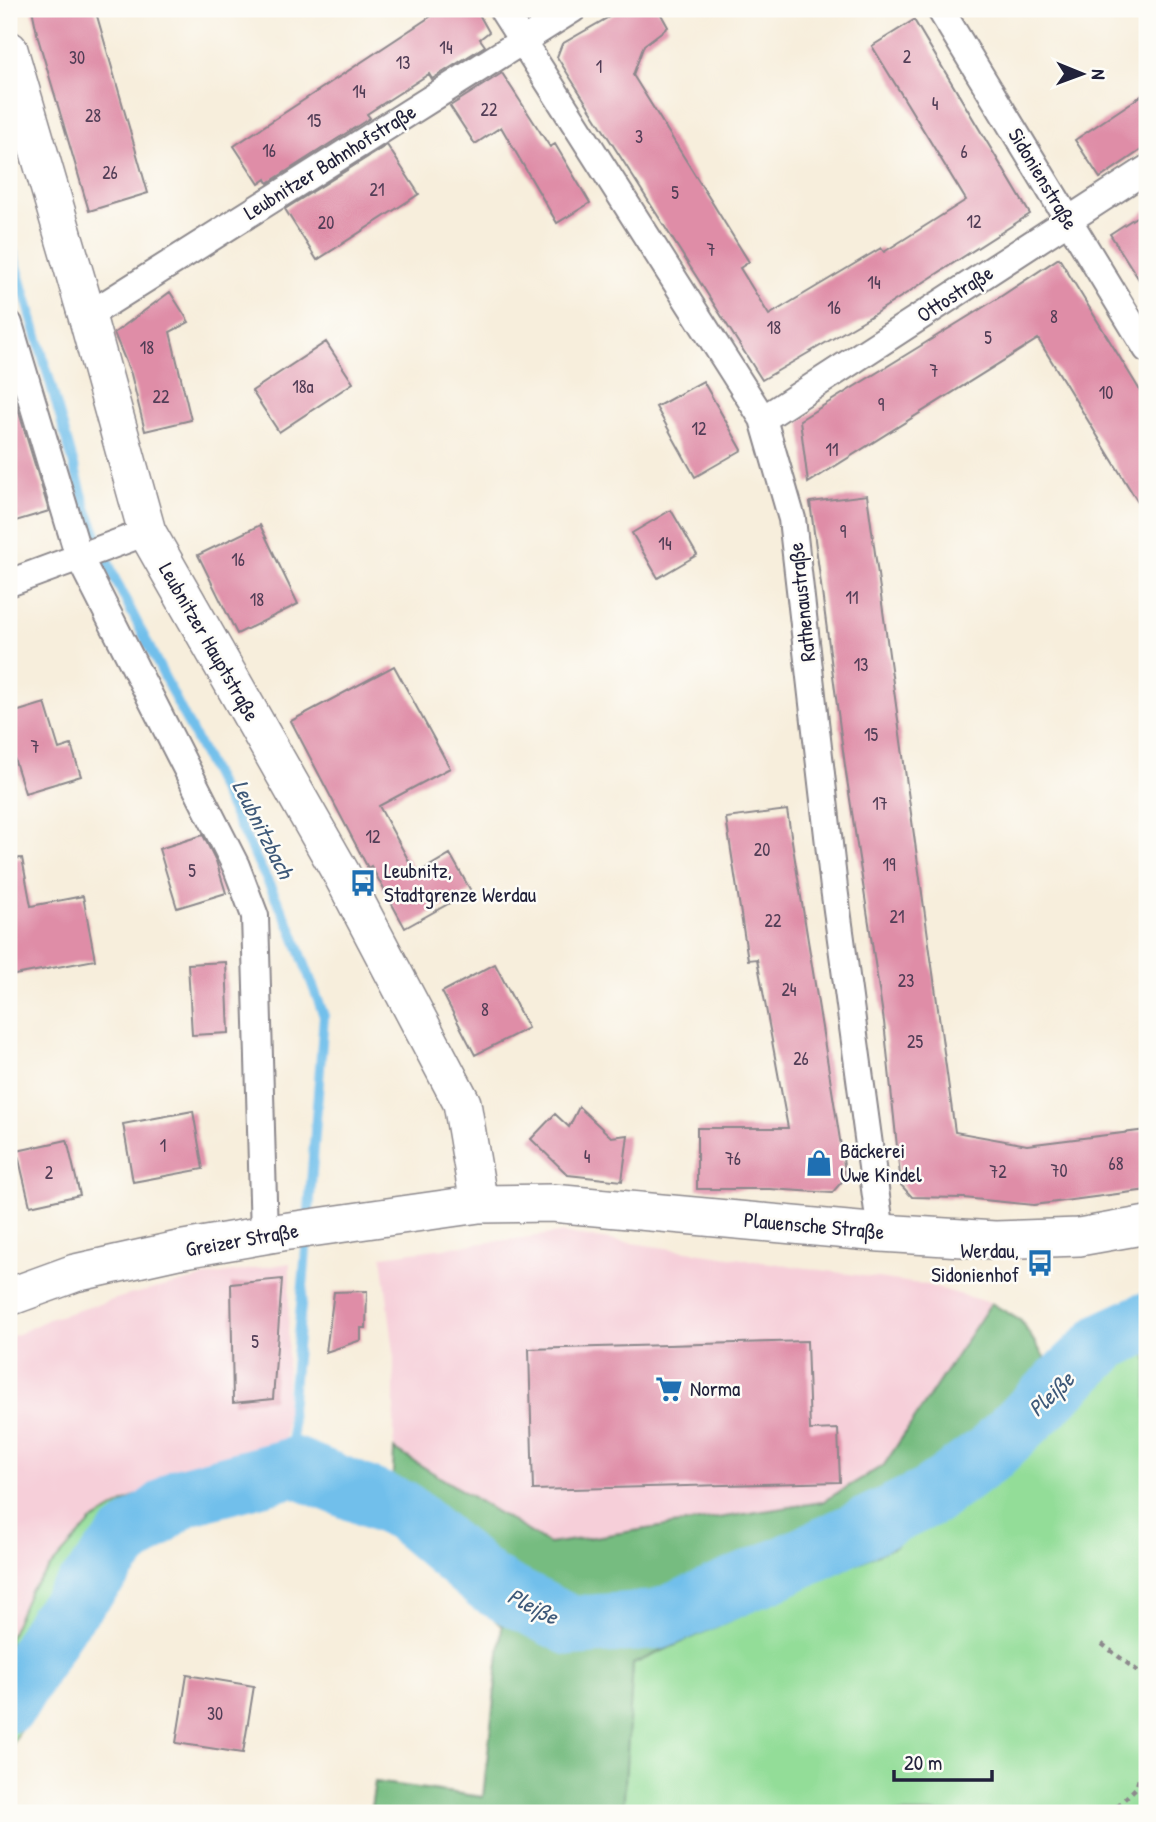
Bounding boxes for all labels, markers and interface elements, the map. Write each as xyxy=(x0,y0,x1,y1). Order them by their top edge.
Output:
house number: 14 xyxy=(439,35,453,60)
north arrow xyxy=(1048,38,1118,108)
house number: 2 xyxy=(903,44,912,69)
house number: 30 xyxy=(69,45,85,70)
house number: 13 xyxy=(396,50,410,75)
house number: 1 xyxy=(596,54,602,79)
text: N xyxy=(1086,69,1112,80)
house number: 14 xyxy=(352,79,366,104)
house number: 4 xyxy=(932,91,939,116)
street label: Leubnitzer Bahnhofstraße xyxy=(238,97,421,226)
house number: 22 xyxy=(481,97,498,122)
house number: 28 xyxy=(85,103,101,128)
house number: 15 xyxy=(307,108,321,133)
street label: Sidonienstraße xyxy=(1002,122,1085,235)
house number: 3 xyxy=(635,124,643,149)
house number: 16 xyxy=(262,138,276,163)
house number: 6 xyxy=(960,139,968,164)
house number: 26 xyxy=(102,160,118,185)
house number: 21 xyxy=(370,177,384,202)
house number: 5 xyxy=(671,180,679,205)
house number: 12 xyxy=(967,209,982,234)
house number: 20 xyxy=(318,210,334,235)
house number: 7 xyxy=(707,237,716,262)
street label: Ottostraße xyxy=(911,258,999,329)
house number: 14 xyxy=(867,270,881,295)
house number: 16 xyxy=(827,295,841,320)
house number: 8 xyxy=(1050,304,1058,329)
house number: 18 xyxy=(767,315,781,340)
house number: 5 xyxy=(984,325,992,350)
house number: 18 xyxy=(140,335,154,360)
house number: 7 xyxy=(930,358,939,383)
house number: 18a xyxy=(292,374,314,399)
house number: 10 xyxy=(1099,380,1113,405)
house number: 22 xyxy=(153,384,170,409)
house number: 9 xyxy=(878,392,885,417)
house number: 12 xyxy=(692,416,707,441)
house number: 11 xyxy=(825,437,839,462)
house number: 9 xyxy=(840,519,847,544)
house number: 14 xyxy=(658,531,672,556)
street label: Rathenaustraße xyxy=(781,541,822,663)
house number: 16 xyxy=(231,547,245,572)
street label: Leubnitzer Hauptstraße xyxy=(152,557,267,726)
house number: 11 xyxy=(845,585,859,610)
house number: 18 xyxy=(250,587,264,612)
house number: 13 xyxy=(854,652,868,677)
house number: 15 xyxy=(864,722,878,747)
house number: 7 xyxy=(31,734,40,759)
water label: Leubnitzbach xyxy=(225,774,302,885)
house number: 17 xyxy=(872,791,888,816)
house number: 12 xyxy=(366,824,381,849)
house number: 20 xyxy=(754,837,770,862)
house number: 19 xyxy=(882,852,896,877)
place label: Leubnitz, Stadtgrenze Werdau xyxy=(384,856,537,909)
house number: 5 xyxy=(188,858,196,883)
bus stop icon: Leubnitz, Stadtgrenze Werdau xyxy=(348,868,378,898)
house number: 21 xyxy=(890,904,904,929)
house number: 22 xyxy=(765,908,782,933)
house number: 23 xyxy=(898,968,914,993)
house number: 24 xyxy=(781,977,797,1002)
house number: 8 xyxy=(481,997,489,1022)
house number: 25 xyxy=(907,1029,923,1054)
house number: 26 xyxy=(793,1046,809,1071)
house number: 1 xyxy=(160,1133,166,1158)
place label: Bäckerei Uwe Kindel xyxy=(840,1136,922,1189)
house number: 4 xyxy=(584,1144,591,1169)
house number: 76 xyxy=(725,1146,741,1171)
shop icon: Bäckerei Uwe Kindel xyxy=(804,1148,834,1178)
house number: 68 xyxy=(1109,1151,1124,1176)
house number: 70 xyxy=(1051,1158,1067,1183)
house number: 72 xyxy=(989,1159,1007,1184)
house number: 2 xyxy=(45,1160,54,1185)
street label: Plauensche Straße xyxy=(743,1205,886,1246)
street label: Greizer Straße xyxy=(183,1215,301,1264)
place label: Werdau, Sidonienhof xyxy=(931,1236,1019,1289)
bus stop icon: Werdau, Sidonienhof xyxy=(1025,1248,1055,1278)
house number: 5 xyxy=(251,1329,259,1354)
water label: Pleiße xyxy=(1021,1364,1082,1424)
supermarket icon: Norma xyxy=(654,1374,684,1404)
place label: Norma xyxy=(690,1374,740,1403)
water label: Pleiße xyxy=(502,1580,565,1633)
house number: 30 xyxy=(207,1701,223,1726)
scale bar xyxy=(894,1738,992,1782)
text: 20 m xyxy=(904,1748,942,1777)

